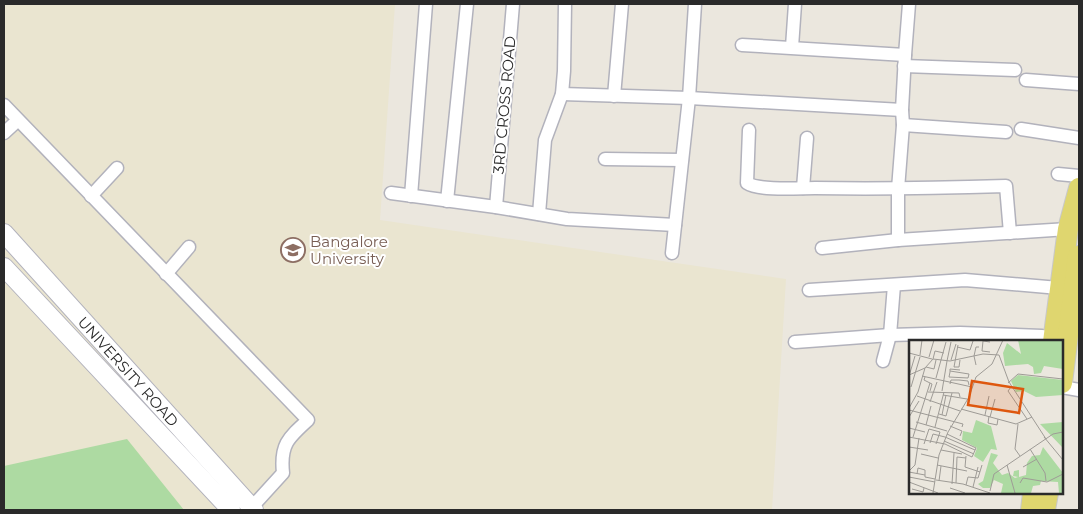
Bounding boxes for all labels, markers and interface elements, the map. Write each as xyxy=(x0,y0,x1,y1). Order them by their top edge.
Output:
street label: 3RD CROSS ROAD xyxy=(489,35,519,175)
place label: Bangalore University xyxy=(310,232,388,268)
school or university icon: Bangalore University xyxy=(280,237,306,263)
street label: UNIVERSITY ROAD xyxy=(74,312,183,430)
inset map xyxy=(909,340,1063,494)

